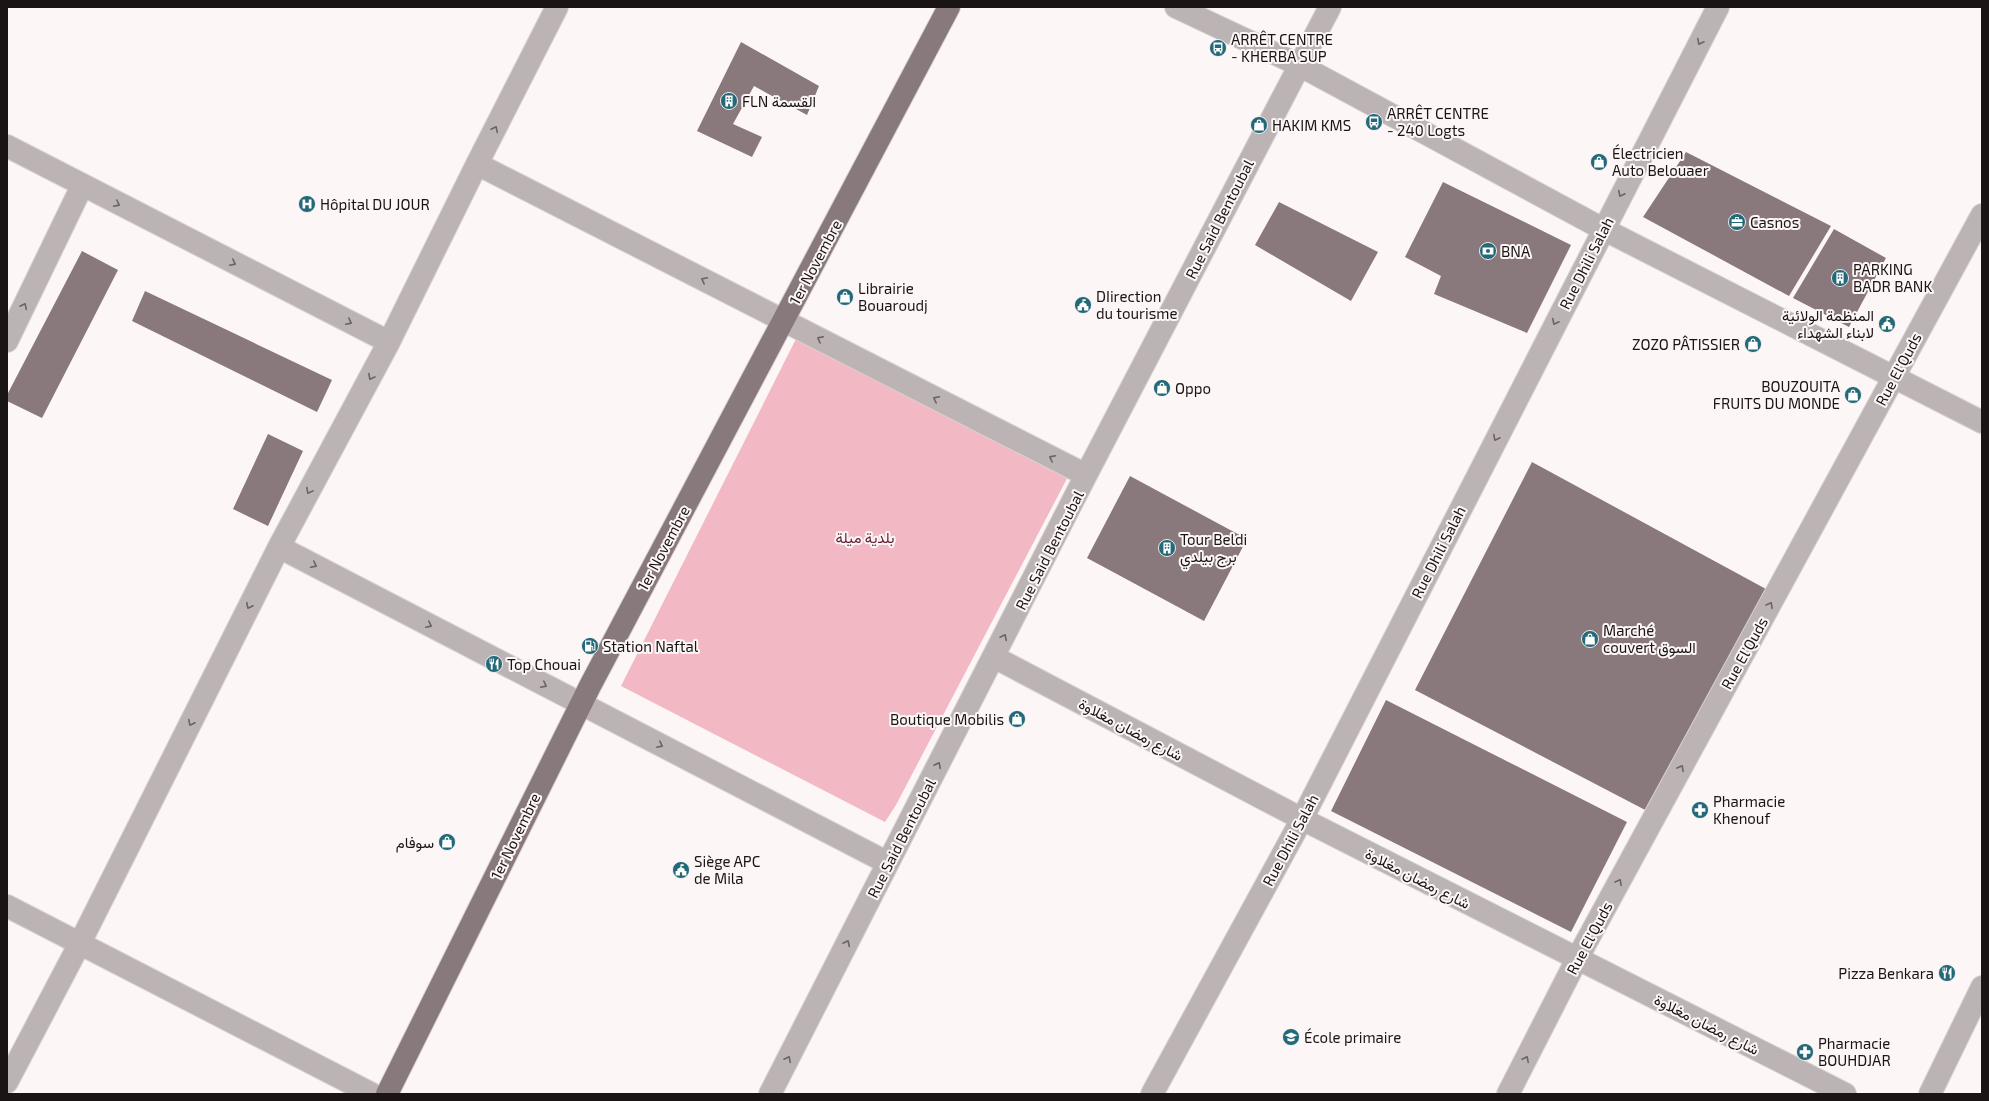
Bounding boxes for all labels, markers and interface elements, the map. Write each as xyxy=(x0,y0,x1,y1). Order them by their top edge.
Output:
place label: ARRÊT CENTRE - KHERBA SUP xyxy=(1231,30,1333,65)
one-way arrow xyxy=(1698,37,1705,45)
bus stop icon: ARRÊT CENTRE - KHERBA SUP xyxy=(1208,38,1228,58)
building icon: FLN القسمة xyxy=(719,91,739,111)
place label: FLN القسمة xyxy=(742,92,816,110)
place label: ARRÊT CENTRE - 240 Logts xyxy=(1387,104,1489,139)
bus stop icon: ARRÊT CENTRE - 240 Logts xyxy=(1364,112,1384,132)
shop icon: HAKIM KMS xyxy=(1249,115,1269,135)
place label: HAKIM KMS xyxy=(1272,116,1351,134)
one-way arrow xyxy=(490,126,497,133)
place label: Électricien Auto Belouaer xyxy=(1612,144,1709,179)
shop icon: Électricien Auto Belouaer xyxy=(1589,152,1609,172)
street label: Rue Said Bentoubal xyxy=(1181,156,1257,282)
one-way arrow xyxy=(1618,190,1626,198)
hospital icon: Hôpital DU JOUR xyxy=(297,194,317,214)
place label: Hôpital DU JOUR xyxy=(320,195,430,213)
one-way arrow xyxy=(113,199,120,206)
office icon: Casnos xyxy=(1727,212,1747,232)
place label: Casnos xyxy=(1750,213,1799,231)
street label: Rue Dhili Salah xyxy=(1555,214,1617,312)
street label: 1er Novembre xyxy=(785,216,845,308)
bank icon: BNA xyxy=(1478,241,1498,261)
place label: BNA xyxy=(1501,242,1531,260)
one-way arrow xyxy=(229,258,236,265)
place label: PARKING BADR BANK xyxy=(1853,260,1932,295)
building icon: PARKING BADR BANK xyxy=(1830,268,1850,288)
one-way arrow xyxy=(701,277,709,285)
place label: Librairie Bouaroudj xyxy=(858,279,928,315)
shop icon: Librairie Bouaroudj xyxy=(835,287,855,307)
place label: DIirection du tourisme xyxy=(1096,287,1178,322)
public building icon: DIirection du tourisme xyxy=(1073,295,1093,315)
one-way arrow xyxy=(19,302,27,310)
place label: المنظمة الولائية لابناء الشهداء xyxy=(1782,306,1874,342)
public building icon: المنظمة الولائية لابناء الشهداء xyxy=(1877,314,1897,334)
one-way arrow xyxy=(344,317,352,324)
one-way arrow xyxy=(1552,318,1560,326)
street label: Rue El'Quds xyxy=(1871,330,1926,409)
shop icon: ZOZO PÂTISSIER xyxy=(1743,334,1763,354)
place label: ZOZO PÂTISSIER xyxy=(1632,335,1740,353)
one-way arrow xyxy=(817,337,824,344)
one-way arrow xyxy=(368,372,376,380)
place label: BOUZOUITA FRUITS DU MONDE xyxy=(1713,377,1841,412)
shop icon: Oppo xyxy=(1152,378,1172,398)
place label: Oppo xyxy=(1175,379,1211,397)
shop icon: BOUZOUITA FRUITS DU MONDE xyxy=(1843,385,1863,405)
one-way arrow xyxy=(933,396,940,403)
one-way arrow xyxy=(1493,434,1501,441)
one-way arrow xyxy=(1048,455,1056,463)
one-way arrow xyxy=(307,487,314,494)
street label: Rue Said Bentoubal xyxy=(1011,487,1087,613)
street label: 1er Novembre xyxy=(633,502,693,594)
street label: Rue Dhili Salah xyxy=(1407,503,1469,601)
park label: بلدية ميلة xyxy=(836,528,894,547)
place label: Tour Beldi برج بيلدي xyxy=(1180,530,1247,570)
building icon: Tour Beldi برج بيلدي xyxy=(1157,538,1177,558)
one-way arrow xyxy=(309,560,317,568)
one-way arrow xyxy=(247,602,254,610)
one-way arrow xyxy=(1766,602,1773,609)
street label: Rue El'Quds xyxy=(1717,614,1772,693)
one-way arrow xyxy=(425,620,432,628)
place label: Marché couvert السوق xyxy=(1603,621,1696,657)
shop icon: Marché couvert السوق xyxy=(1580,629,1600,649)
one-way arrow xyxy=(999,634,1007,642)
fuel station icon: Station Naftal xyxy=(580,636,600,656)
place label: Station Naftal xyxy=(603,637,699,655)
restaurant icon: Top Chouai xyxy=(484,654,504,674)
place label: Top Chouai xyxy=(507,655,581,673)
one-way arrow xyxy=(540,680,548,688)
street label: شارع رمضان مغلاوة xyxy=(1075,694,1186,767)
shop icon: Boutique Mobilis xyxy=(1007,709,1027,729)
place label: Boutique Mobilis xyxy=(890,710,1004,728)
one-way arrow xyxy=(188,718,196,726)
one-way arrow xyxy=(656,740,663,748)
one-way arrow xyxy=(934,762,941,770)
one-way arrow xyxy=(1677,765,1684,772)
street label: Rue Said Bentoubal xyxy=(863,775,939,901)
street label: 1er Novembre xyxy=(486,790,544,882)
street label: Rue Dhili Salah xyxy=(1258,791,1322,889)
place label: Pharmacie Khenouf xyxy=(1713,792,1785,827)
pharmacy icon: Pharmacie Khenouf xyxy=(1690,800,1710,820)
shop icon: سوفام xyxy=(437,832,457,852)
place label: سوفام xyxy=(396,833,434,853)
street label: شارع رمضان مغلاوة xyxy=(1361,844,1473,915)
place label: Siège APC de Mila xyxy=(694,852,761,887)
public building icon: Siège APC de Mila xyxy=(671,860,691,880)
one-way arrow xyxy=(1614,879,1622,886)
street label: Rue El'Quds xyxy=(1562,899,1617,978)
one-way arrow xyxy=(842,940,850,948)
restaurant icon: Pizza Benkara xyxy=(1937,963,1957,983)
place label: Pizza Benkara xyxy=(1838,964,1934,982)
street label: شارع رمضان مغلاوة xyxy=(1650,990,1762,1061)
school or university icon: École primaire xyxy=(1281,1027,1301,1047)
place label: École primaire xyxy=(1304,1028,1401,1046)
place label: Pharmacie BOUHDJAR xyxy=(1818,1034,1891,1069)
pharmacy icon: Pharmacie BOUHDJAR xyxy=(1795,1042,1815,1062)
one-way arrow xyxy=(783,1056,791,1063)
one-way arrow xyxy=(1521,1056,1529,1064)

